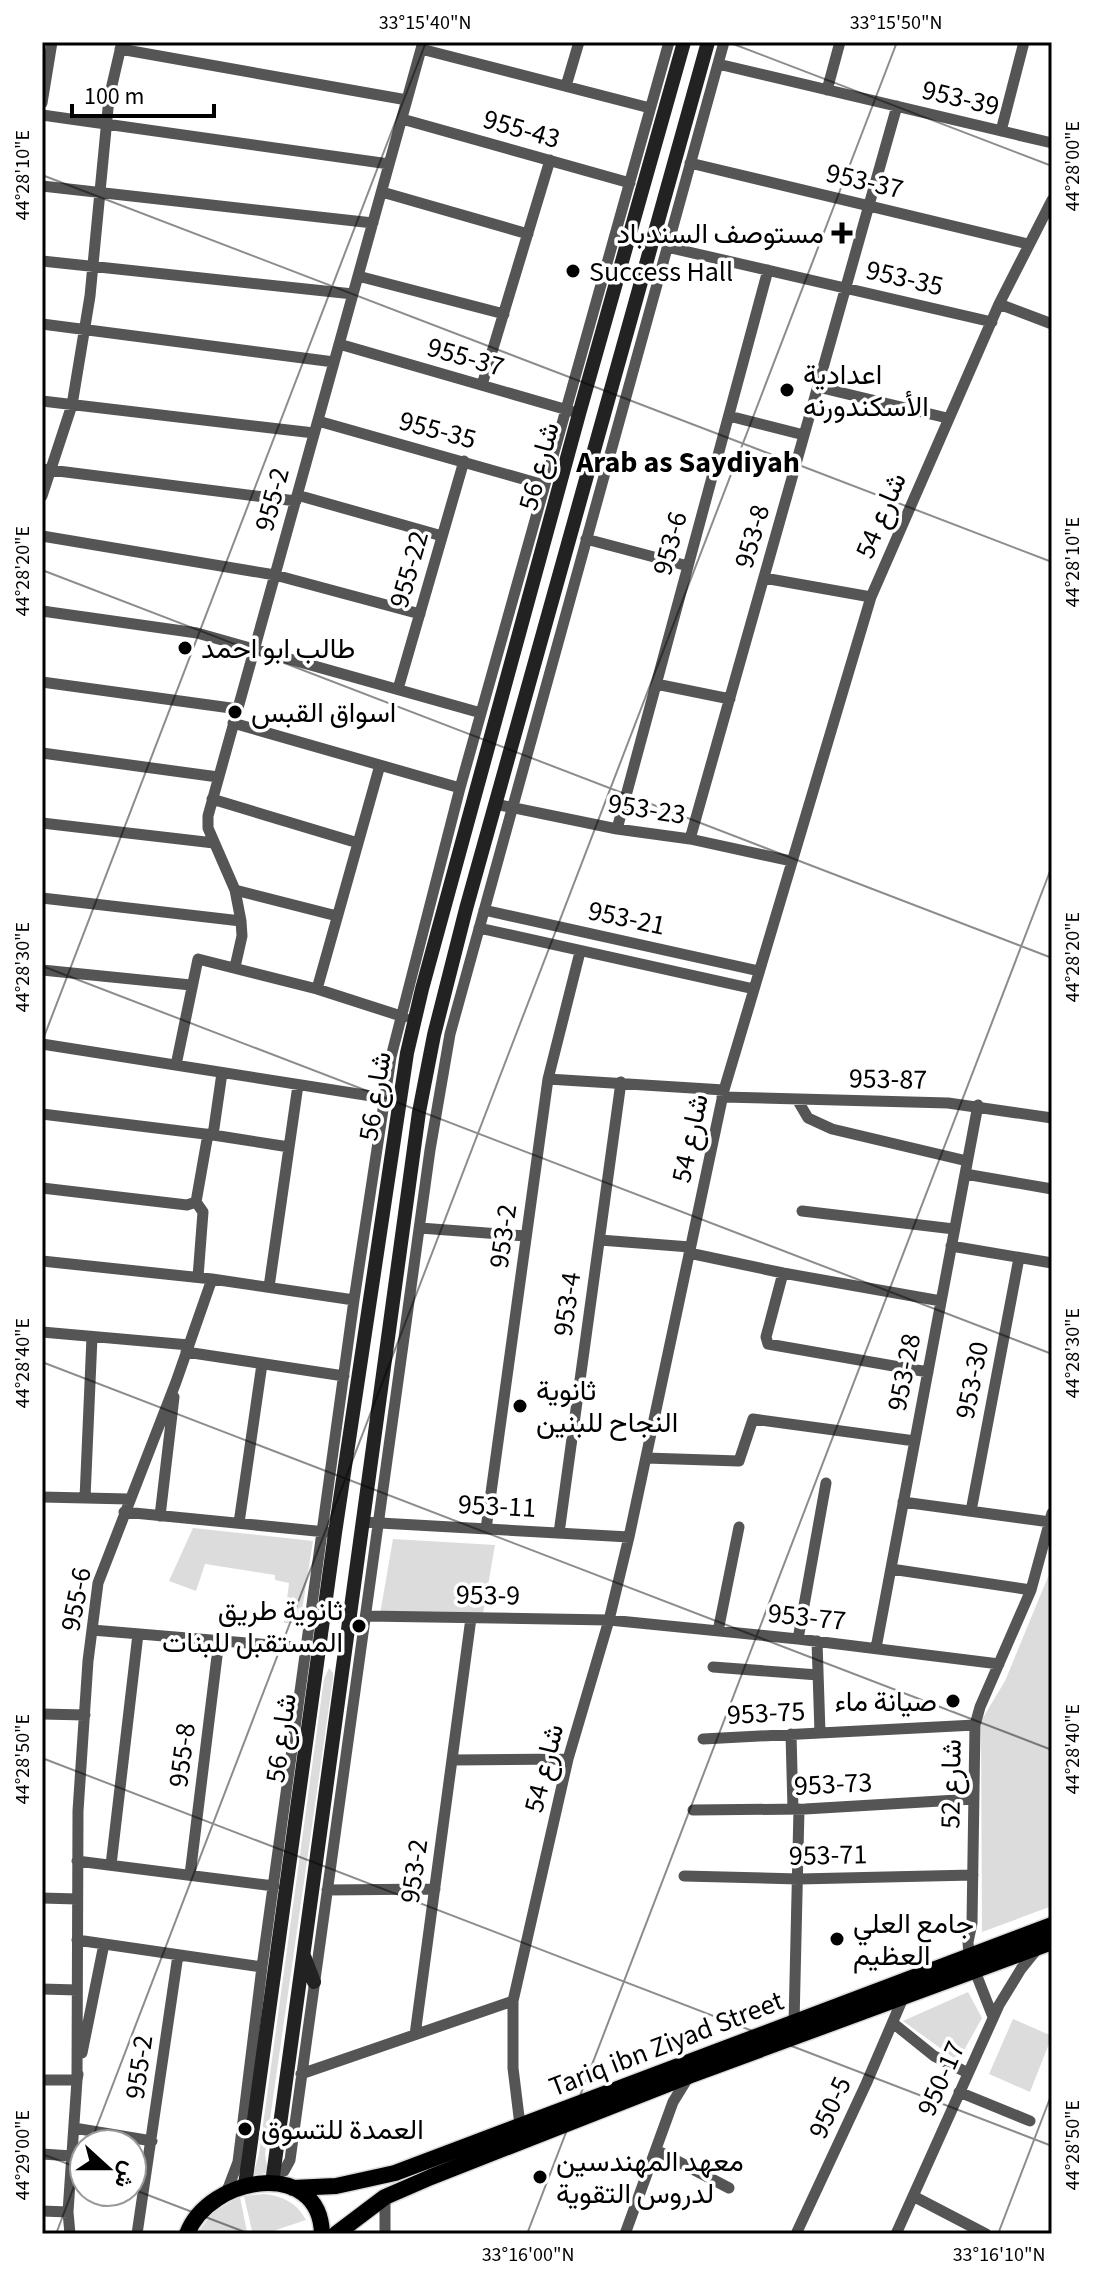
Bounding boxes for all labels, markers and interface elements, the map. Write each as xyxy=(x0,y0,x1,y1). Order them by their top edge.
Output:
text: 33°15'40"N xyxy=(379,9,471,37)
text: 33°15'50"N xyxy=(850,9,942,37)
scale bar xyxy=(72,68,214,118)
street label: 953-39 xyxy=(918,70,1003,126)
text: 100 m xyxy=(84,79,144,114)
street label: 955-43 xyxy=(479,99,565,159)
text: 44°28'00"E xyxy=(1059,121,1087,211)
text: 44°28'10"E xyxy=(9,130,37,220)
street label: 953-37 xyxy=(822,153,907,209)
place label: مستوصف السندباد xyxy=(616,214,824,254)
marker: مستوصف السندباد xyxy=(831,222,853,244)
street label: 953-35 xyxy=(862,250,947,306)
place label: Success Hall xyxy=(589,252,733,292)
marker: Success Hall xyxy=(564,262,582,280)
street label: 955-37 xyxy=(423,327,509,387)
place label: اعدادية الأسكندورنه xyxy=(803,355,929,427)
marker: اعدادية الأسكندورنه xyxy=(778,381,796,399)
street label: 955-35 xyxy=(395,401,481,459)
street label: شارع 56 xyxy=(508,418,570,515)
district label: Arab as Saydiyah xyxy=(575,441,800,484)
street label: 955-2 xyxy=(244,463,300,536)
street label: شارع 54 xyxy=(845,466,917,565)
street label: 953-8 xyxy=(724,500,780,573)
street label: 953-6 xyxy=(642,507,698,580)
text: 44°28'10"E xyxy=(1059,517,1087,607)
text: 44°28'20"E xyxy=(9,526,37,616)
street label: 955-22 xyxy=(379,526,439,612)
place label: طالب ابو احمد xyxy=(201,629,355,669)
marker: طالب ابو احمد xyxy=(176,639,194,657)
place label: اسواق القبس xyxy=(251,693,396,733)
marker: اسواق القبس xyxy=(226,703,244,721)
street label: 953-23 xyxy=(605,783,689,835)
street label: 953-21 xyxy=(584,890,669,946)
text: 44°28'20"E xyxy=(1059,912,1087,1002)
text: 44°28'30"E xyxy=(9,922,37,1012)
street label: شارع 56 xyxy=(348,1049,402,1144)
street label: 953-87 xyxy=(848,1058,927,1100)
street label: شارع 54 xyxy=(661,1090,719,1186)
street label: 953-2 xyxy=(479,1201,527,1271)
street label: 953-4 xyxy=(543,1269,591,1339)
text: 44°28'30"E xyxy=(1059,1308,1087,1398)
text: 44°28'40"E xyxy=(9,1318,37,1408)
street label: 953-28 xyxy=(877,1330,931,1414)
street label: 953-30 xyxy=(945,1338,999,1422)
place label: ثانوية النجاح للبنين xyxy=(536,1371,678,1443)
marker: ثانوية النجاح للبنين xyxy=(511,1397,529,1415)
street label: 953-11 xyxy=(457,1484,537,1528)
street label: 955-6 xyxy=(50,1564,102,1635)
street label: 953-9 xyxy=(455,1574,521,1616)
place label: ثانوية طريق المستقبل للبنات xyxy=(162,1591,343,1663)
street label: 953-77 xyxy=(766,1593,848,1641)
marker: ثانوية طريق المستقبل للبنات xyxy=(350,1617,368,1635)
place label: صيانة ماء xyxy=(834,1682,937,1722)
street label: شارع 56 xyxy=(255,1691,307,1785)
street label: 953-75 xyxy=(726,1691,806,1735)
marker: صيانة ماء xyxy=(944,1692,962,1710)
text: 44°28'40"E xyxy=(1059,1704,1087,1794)
text: 44°28'50"E xyxy=(9,1714,37,1804)
street label: شارع 54 xyxy=(514,1720,574,1817)
street label: 955-8 xyxy=(158,1721,206,1790)
street label: شارع 52 xyxy=(930,1739,972,1829)
street label: 953-73 xyxy=(793,1762,873,1806)
street label: 953-71 xyxy=(789,1834,868,1876)
street label: 953-2 xyxy=(390,1836,438,1906)
place label: جامع العلي العظيم xyxy=(853,1904,974,1976)
marker: جامع العلي العظيم xyxy=(828,1930,846,1948)
street label: Tariq ibn Ziyad Street xyxy=(543,1981,790,2107)
street label: 955-2 xyxy=(115,2032,163,2102)
street label: 950-17 xyxy=(907,2035,975,2122)
street label: 950-5 xyxy=(798,2070,862,2145)
text: 44°28'50"E xyxy=(1059,2100,1087,2190)
text: 44°29'00"E xyxy=(9,2110,37,2200)
place label: العمدة للتسوق xyxy=(261,2110,424,2150)
marker: العمدة للتسوق xyxy=(236,2120,254,2138)
north arrow xyxy=(68,2128,148,2208)
place label: معهد المهندسين لدروس التقوية xyxy=(556,2142,744,2214)
text: ش xyxy=(106,2157,145,2193)
marker: معهد المهندسين لدروس التقوية xyxy=(531,2168,549,2186)
text: 33°16'00"N xyxy=(482,2241,574,2269)
text: 33°16'10"N xyxy=(953,2241,1045,2269)

